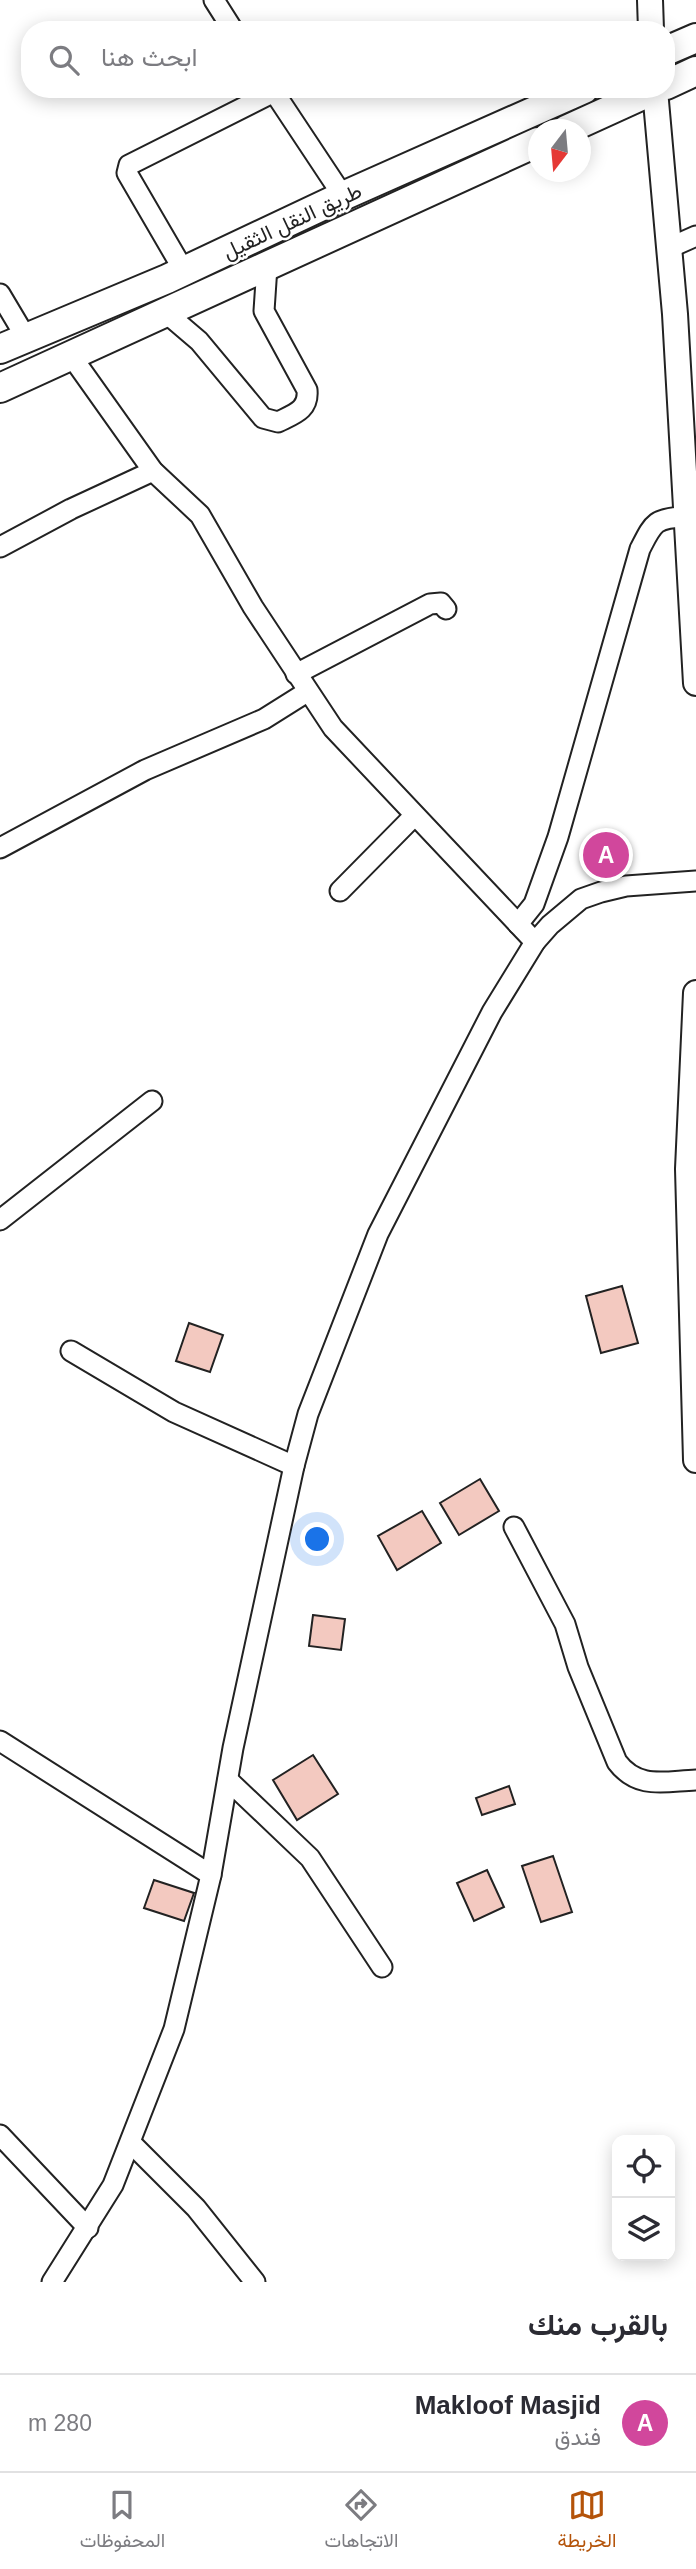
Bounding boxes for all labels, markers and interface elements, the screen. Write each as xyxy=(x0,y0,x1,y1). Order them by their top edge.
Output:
search box xyxy=(21,21,675,98)
icon: search xyxy=(45,41,83,79)
text: ابحث هنا xyxy=(101,42,197,72)
north arrow xyxy=(528,119,591,182)
street label: طريق النقل الثقيل xyxy=(219,179,366,265)
pin: A xyxy=(583,829,629,881)
your location xyxy=(300,1522,334,1556)
map controls xyxy=(612,2135,675,2261)
button: locate xyxy=(612,2135,675,2198)
button: layers xyxy=(612,2198,675,2261)
text: بالقرب منك xyxy=(528,2308,668,2341)
text: Makloof Masjid xyxy=(415,2390,601,2420)
text: 280 m xyxy=(28,2410,92,2436)
text: A xyxy=(637,2410,653,2436)
text: فندق xyxy=(555,2424,601,2450)
tab: المحفوظات xyxy=(80,2486,165,2557)
tab: الاتجاهات xyxy=(325,2486,398,2557)
tab: الخريطة xyxy=(558,2486,616,2557)

